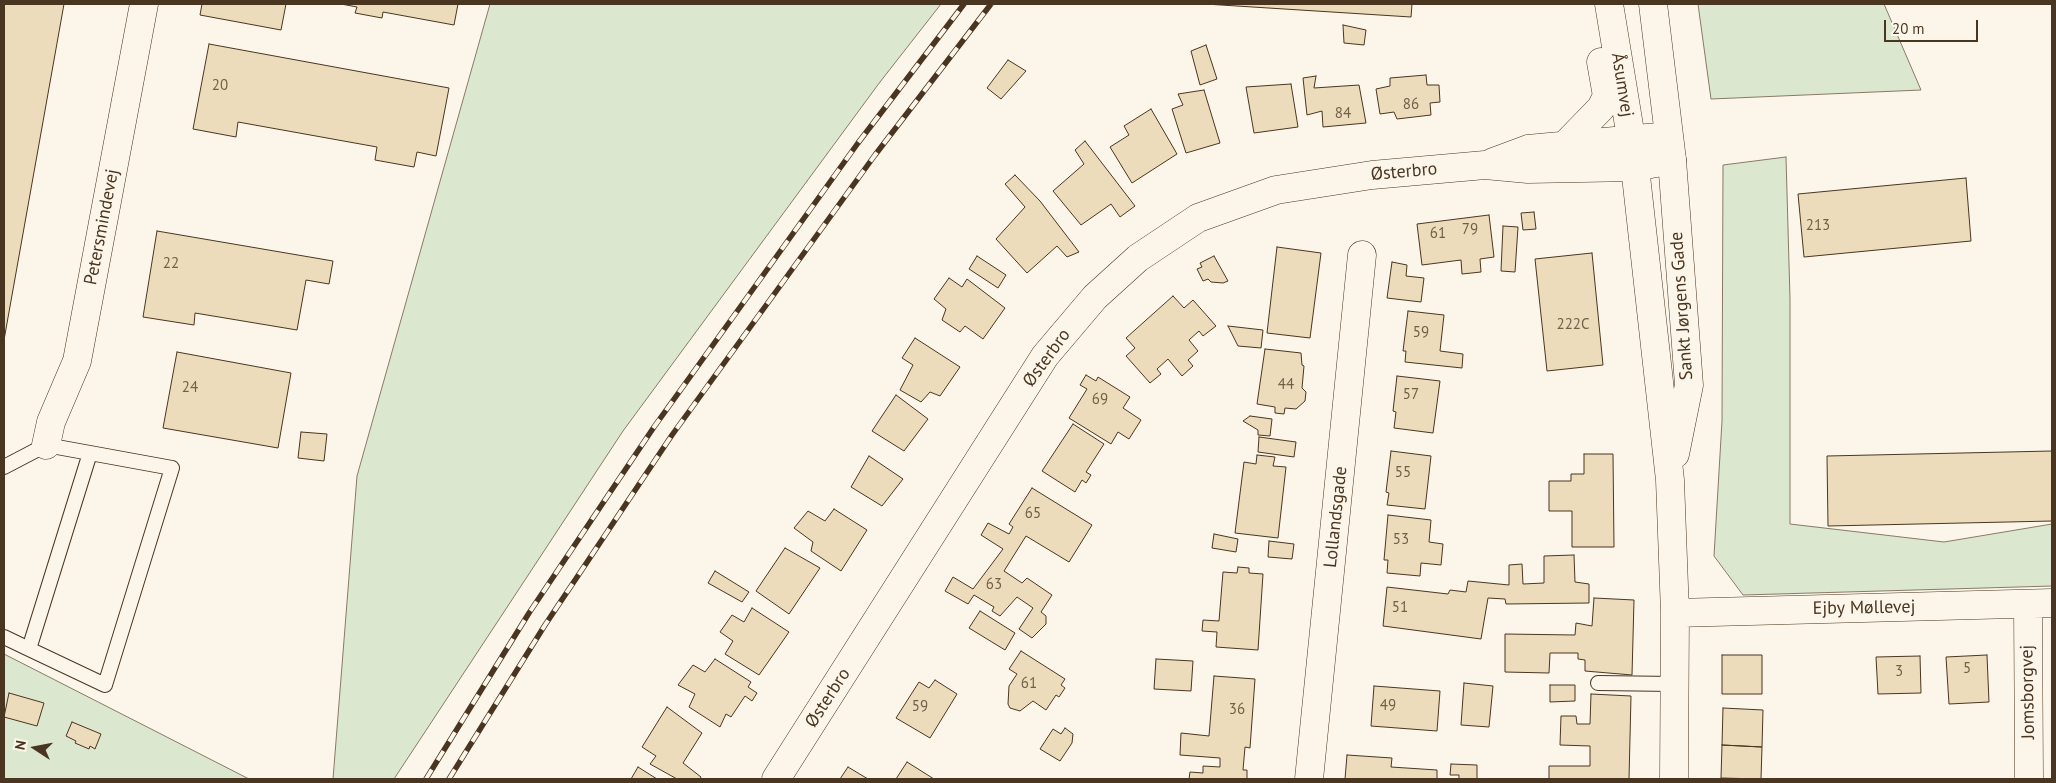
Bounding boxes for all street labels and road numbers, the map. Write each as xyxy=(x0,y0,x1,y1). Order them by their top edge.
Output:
street label: Åsumvej xyxy=(1606,51,1638,119)
street label: Østerbro xyxy=(1370,158,1438,186)
street label: Petersmindevej xyxy=(80,167,124,287)
street label: Sankt Jørgens Gade xyxy=(1666,231,1698,381)
street label: Østerbro xyxy=(1019,325,1075,391)
street label: Lollandsgade xyxy=(1320,465,1352,569)
street label: Ejby Møllevej xyxy=(1812,596,1916,620)
street label: Jomsborgvej xyxy=(2016,644,2040,740)
street label: Østerbro xyxy=(801,664,855,732)

